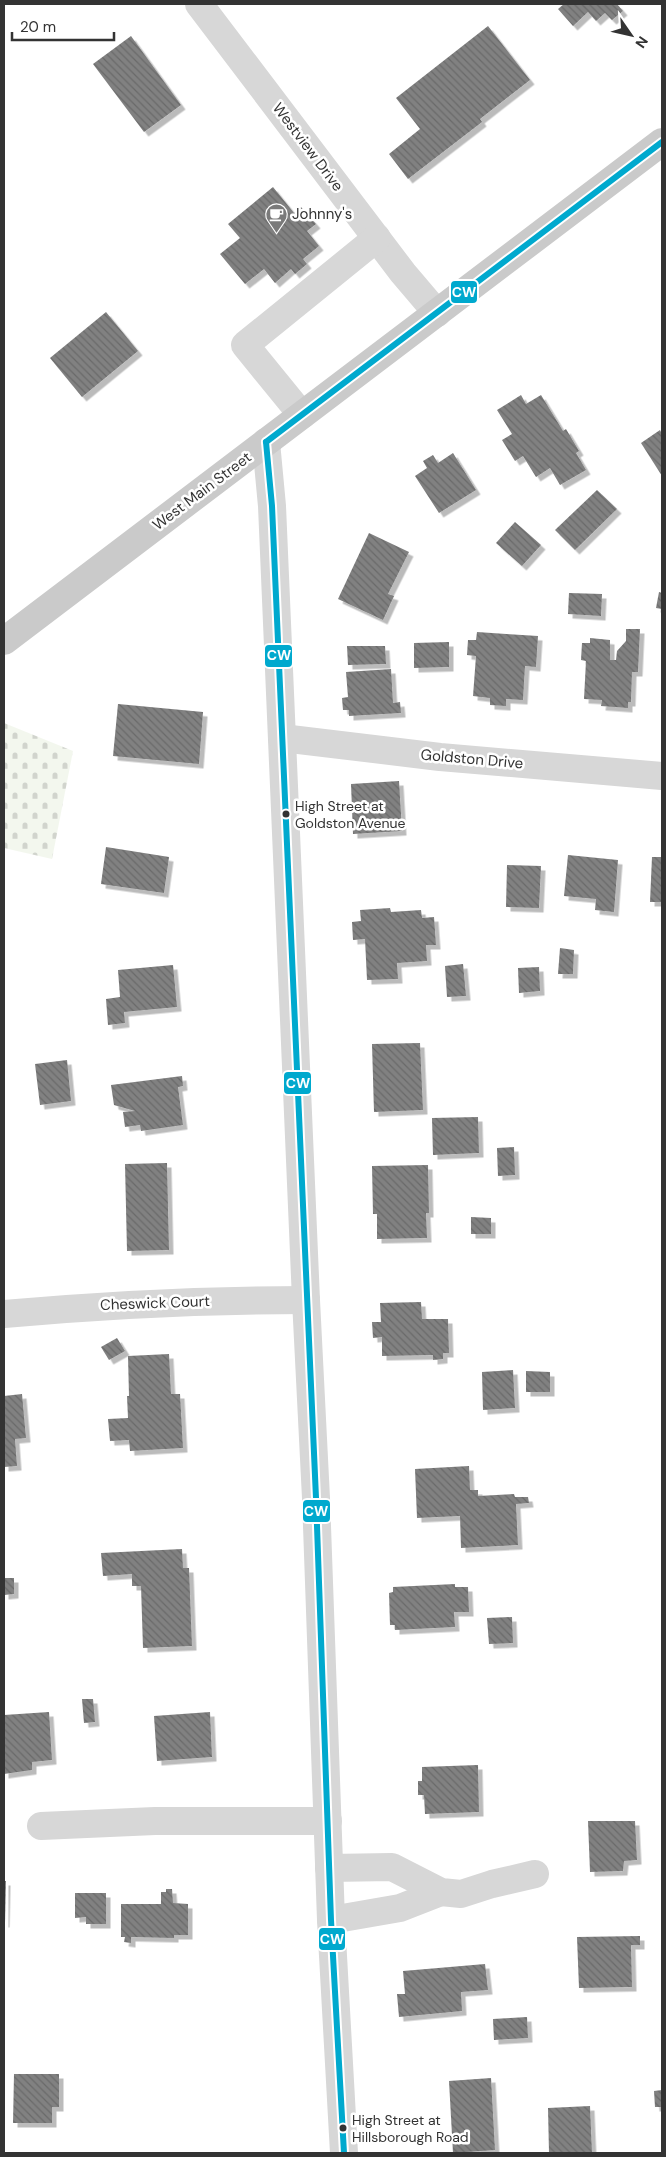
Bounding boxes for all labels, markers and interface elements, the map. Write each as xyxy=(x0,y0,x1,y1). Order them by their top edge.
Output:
scale bar xyxy=(12,10,115,42)
north arrow xyxy=(606,10,656,60)
text: 20 m xyxy=(20,17,56,37)
text: N xyxy=(631,33,652,52)
street label: Westview Drive xyxy=(268,99,348,195)
cafe icon: Johnny's xyxy=(264,202,288,233)
place label: Johnny's xyxy=(292,204,352,224)
line badge: CW xyxy=(450,280,478,304)
text: CW xyxy=(452,283,476,301)
street label: West Main Street xyxy=(149,447,256,535)
line badge: CW xyxy=(264,644,293,668)
text: CW xyxy=(267,646,291,664)
street label: Goldston Drive xyxy=(420,745,524,773)
place label: High Street at Goldston Avenue xyxy=(295,797,406,832)
marker: High Street at Goldston Avenue xyxy=(281,809,291,819)
line badge: CW xyxy=(283,1071,312,1095)
text: CW xyxy=(286,1074,310,1092)
street label: Cheswick Court xyxy=(100,1291,210,1315)
line badge: CW xyxy=(302,1499,331,1523)
text: CW xyxy=(304,1502,328,1520)
line badge: CW xyxy=(318,1927,346,1951)
text: CW xyxy=(320,1930,344,1948)
place label: High Street at Hillsborough Road xyxy=(352,2111,469,2146)
marker: High Street at Hillsborough Road xyxy=(338,2123,348,2133)

